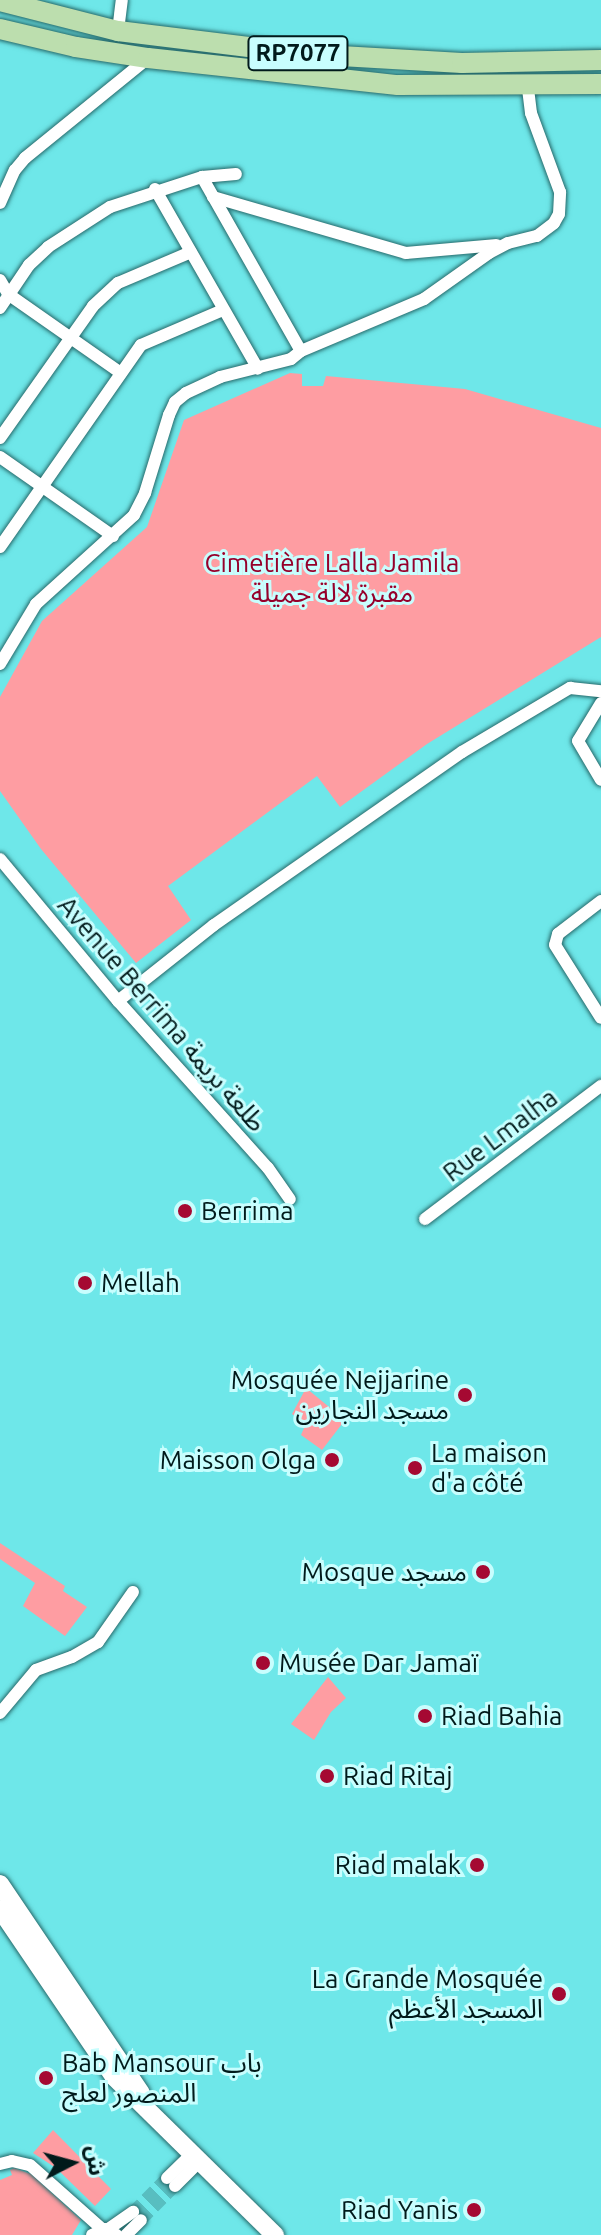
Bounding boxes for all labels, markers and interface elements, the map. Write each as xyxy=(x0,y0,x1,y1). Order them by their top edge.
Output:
road number: RP7077 xyxy=(246,33,350,73)
park label: Cimetière Lalla Jamila مقبرة لالة جميلة xyxy=(205,547,459,608)
street label: Avenue Berrima طلعة بريمة xyxy=(51,890,273,1138)
street label: Rue Lmalha xyxy=(437,1082,563,1188)
place label: Berrima xyxy=(201,1195,294,1227)
marker: Berrima xyxy=(176,1202,194,1220)
place label: Mellah xyxy=(101,1267,180,1299)
marker: Mellah xyxy=(76,1274,94,1292)
place label: Mosquée Nejjarine مسجد النجارين xyxy=(231,1364,449,1426)
marker: Mosquée Nejjarine مسجد النجارين xyxy=(456,1386,474,1404)
place label: La maison d'a côté xyxy=(431,1437,547,1498)
place label: Maisson Olga xyxy=(160,1444,316,1476)
marker: Maisson Olga xyxy=(323,1451,341,1469)
marker: La maison d'a côté xyxy=(406,1459,424,1477)
place label: Mosque مسجد xyxy=(301,1556,467,1588)
marker: Mosque مسجد xyxy=(474,1563,492,1581)
place label: Musée Dar Jamaï xyxy=(279,1647,478,1679)
marker: Musée Dar Jamaï xyxy=(254,1654,272,1672)
place label: Riad Bahia xyxy=(441,1700,562,1732)
marker: Riad Bahia xyxy=(416,1707,434,1725)
place label: Riad Ritaj xyxy=(343,1760,452,1792)
marker: Riad Ritaj xyxy=(318,1767,336,1785)
place label: Riad malak xyxy=(335,1849,461,1881)
marker: Riad malak xyxy=(468,1856,486,1874)
place label: La Grande Mosquée المسجد الأعظم xyxy=(312,1963,543,2024)
marker: La Grande Mosquée المسجد الأعظم xyxy=(550,1985,568,2003)
place label: Bab Mansour باب المنصور لعلج xyxy=(62,2047,261,2108)
marker: Bab Mansour باب المنصور لعلج xyxy=(37,2069,55,2087)
north arrow xyxy=(32,2123,112,2203)
text: ش xyxy=(82,2144,110,2177)
place label: Riad Yanis xyxy=(341,2194,458,2226)
marker: Riad Yanis xyxy=(465,2201,483,2219)

